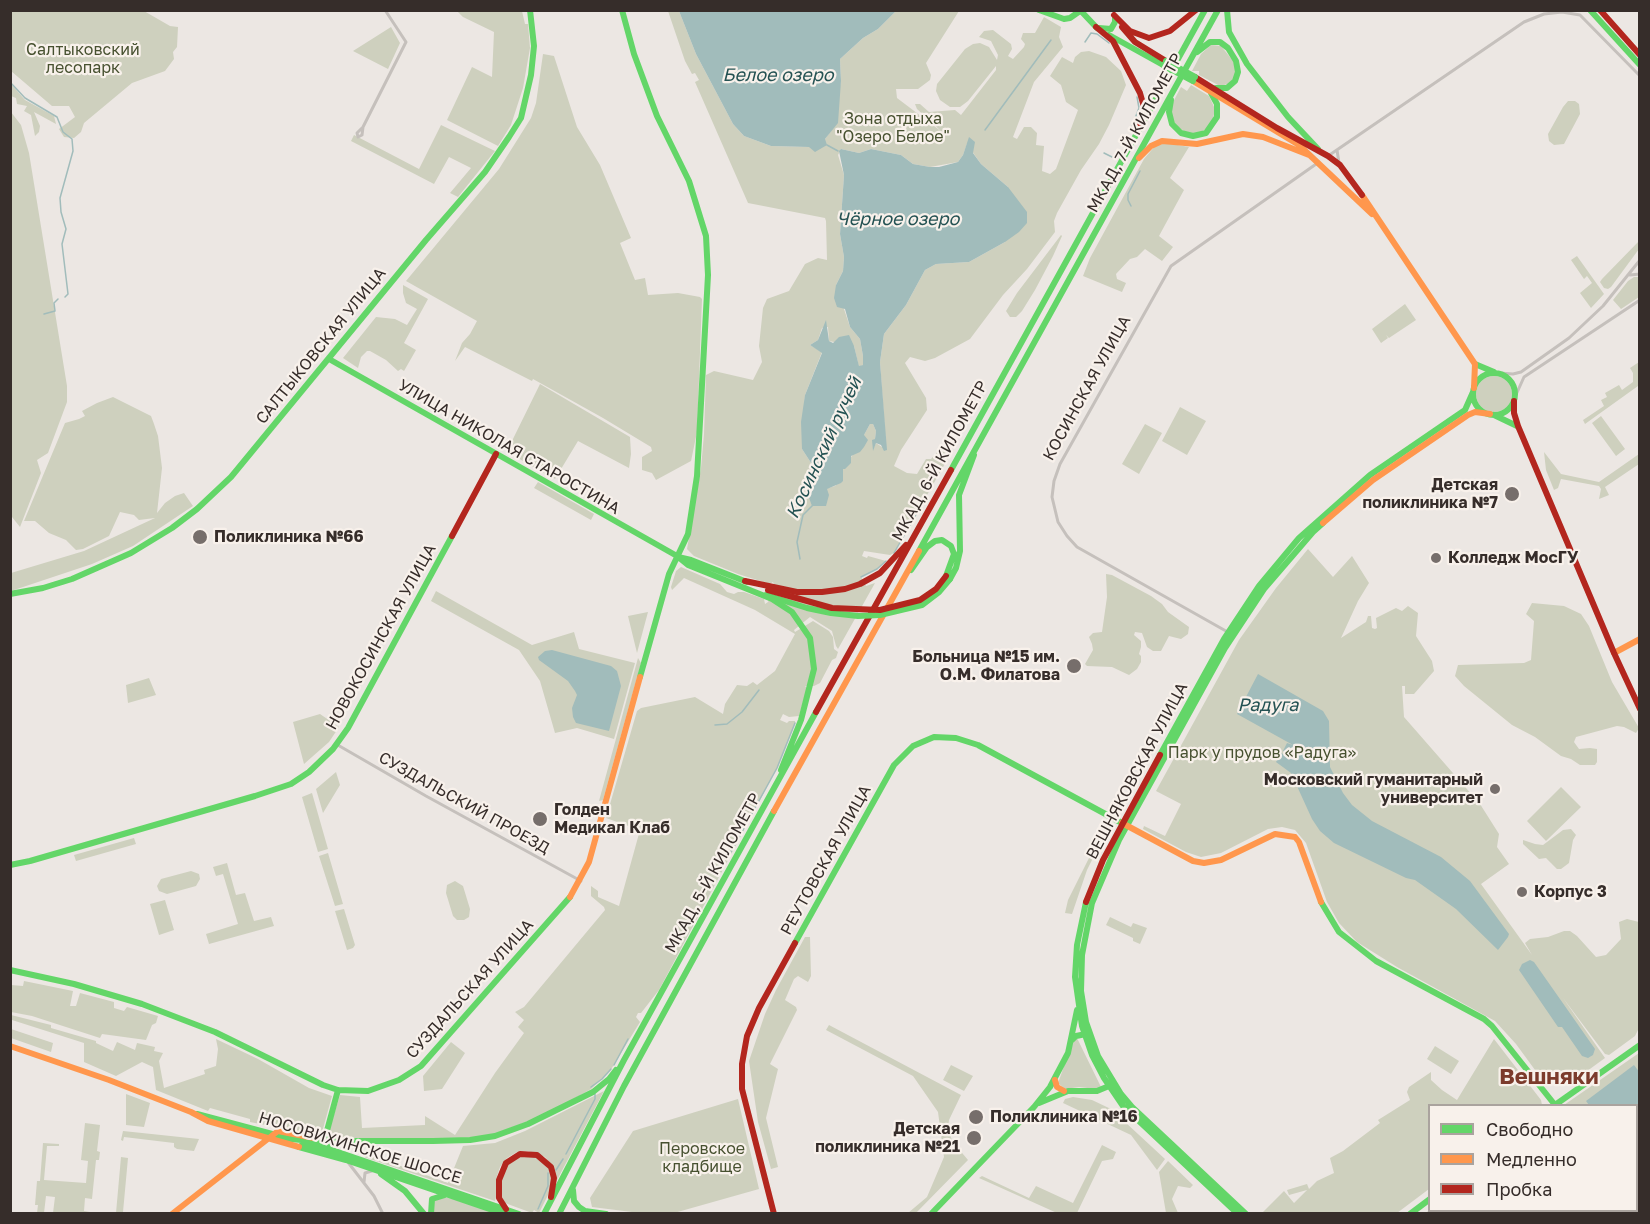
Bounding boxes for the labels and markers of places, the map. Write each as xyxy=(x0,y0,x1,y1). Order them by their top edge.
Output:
place label: Детская поликлиника №7 xyxy=(1362,475,1498,513)
marker: Детская поликлиника №7 xyxy=(1503,485,1521,503)
place label: Поликлиника №66 xyxy=(214,527,364,547)
marker: Поликлиника №66 xyxy=(191,528,209,546)
place label: Колледж МосГУ xyxy=(1448,548,1578,568)
marker: Колледж МосГУ xyxy=(1429,551,1443,565)
place label: Больница №15 им. О.М. Филатова xyxy=(912,647,1060,685)
marker: Больница №15 им. О.М. Филатова xyxy=(1065,657,1083,675)
place label: Московский гуманитарный университет xyxy=(1264,770,1483,808)
marker: Московский гуманитарный университет xyxy=(1488,782,1502,796)
place label: Голден Медикал Клаб xyxy=(554,800,670,838)
marker: Голден Медикал Клаб xyxy=(531,810,549,828)
place label: Корпус 3 xyxy=(1534,882,1607,902)
marker: Корпус 3 xyxy=(1515,885,1529,899)
place label: Поликлиника №16 xyxy=(990,1107,1138,1127)
marker: Поликлиника №16 xyxy=(967,1108,985,1126)
place label: Детская поликлиника №21 xyxy=(815,1119,960,1157)
marker: Детская поликлиника №21 xyxy=(965,1129,983,1147)

